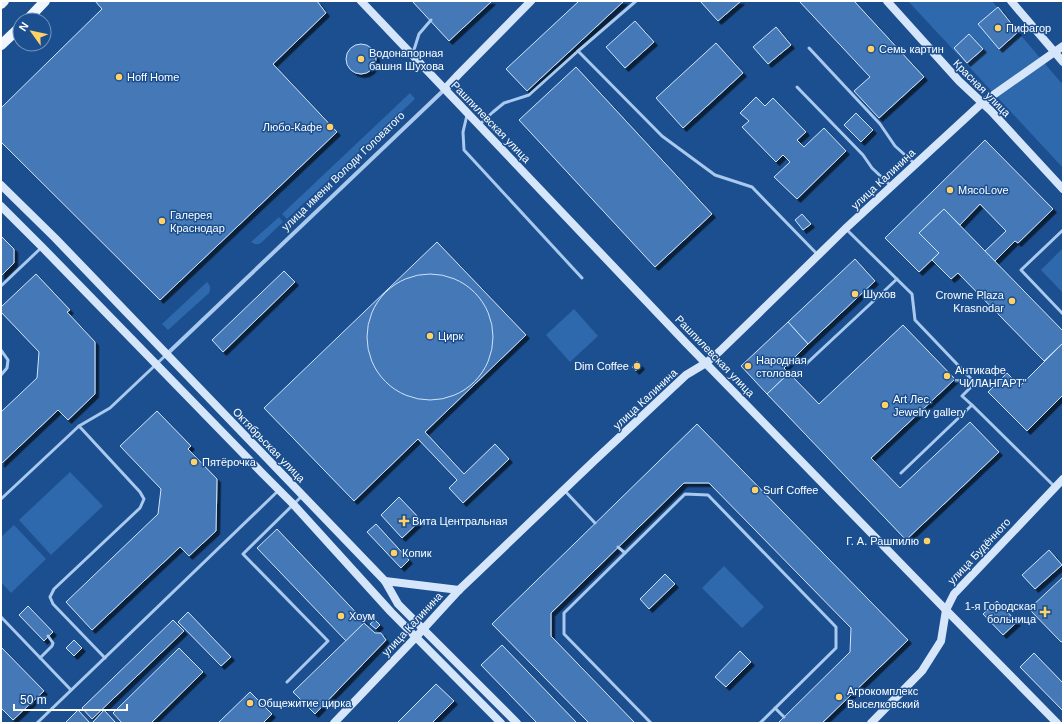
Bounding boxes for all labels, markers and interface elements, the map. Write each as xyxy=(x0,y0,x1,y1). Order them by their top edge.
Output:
north arrow xyxy=(12,12,52,52)
text: N xyxy=(16,20,31,33)
place label: Пифагор xyxy=(1006,22,1051,34)
marker: Пифагор xyxy=(993,23,1003,33)
place label: Семь картин xyxy=(879,43,944,55)
marker: Семь картин xyxy=(866,44,876,54)
place label: Водонапорная башня Шухова xyxy=(369,47,445,72)
marker: Водонапорная башня Шухова xyxy=(356,54,366,64)
street label: Красная улица xyxy=(951,57,1014,120)
place label: Hoff Home xyxy=(127,71,179,83)
marker: Hoff Home xyxy=(114,72,124,82)
street label: Рашпилевская улица xyxy=(449,79,534,166)
street label: улица имени Володи Головатого xyxy=(279,109,407,233)
place label: Любо-Кафе xyxy=(263,121,322,133)
marker: Любо-Кафе xyxy=(325,122,335,132)
street label: улица Калинина xyxy=(849,146,918,212)
place label: МясоLove xyxy=(958,184,1009,196)
marker: МясоLove xyxy=(945,185,955,195)
place label: Галерея Краснодар xyxy=(170,209,225,234)
marker: Галерея Краснодар xyxy=(157,216,167,226)
place label: Шухов xyxy=(863,288,896,300)
marker: Шухов xyxy=(850,289,860,299)
place label: Crowne Plaza Krasnodar xyxy=(936,289,1005,314)
marker: Crowne Plaza Krasnodar xyxy=(1007,296,1017,306)
street label: Рашпилевская улица xyxy=(673,313,758,400)
place label: Цирк xyxy=(438,330,463,342)
marker: Цирк xyxy=(425,331,435,341)
place label: Народная столовая xyxy=(756,354,807,379)
place label: Dim Coffee xyxy=(574,360,629,372)
marker: Dim Coffee xyxy=(632,361,642,371)
marker: Народная столовая xyxy=(743,361,753,371)
place label: Антикафе "ЧИЛАНГАРТ" xyxy=(955,364,1027,389)
street label: улица Калинина xyxy=(611,366,680,432)
marker: Антикафе "ЧИЛАНГАРТ" xyxy=(942,371,952,381)
place label: Art Лес. Jewelry gallery xyxy=(893,393,966,418)
marker: Art Лес. Jewelry gallery xyxy=(880,400,890,410)
street label: Октябрьская улица xyxy=(230,405,308,485)
place label: Пятёрочка xyxy=(202,456,257,468)
marker: Пятёрочка xyxy=(189,457,199,467)
place label: Surf Coffee xyxy=(763,484,818,496)
marker: Surf Coffee xyxy=(750,485,760,495)
place label: Вита Центральная xyxy=(412,515,508,527)
street label: улица Будённого xyxy=(945,515,1013,587)
marker: Вита Центральная xyxy=(399,516,409,526)
place label: Г. А. Рашпилю xyxy=(846,535,919,547)
marker: Г. А. Рашпилю xyxy=(922,536,932,546)
place label: Копик xyxy=(402,547,432,559)
marker: Копик xyxy=(389,548,399,558)
street label: улица Калинина xyxy=(379,589,445,658)
place label: 1-я Городская больница xyxy=(965,600,1037,625)
marker: 1-я Городская больница xyxy=(1039,606,1051,618)
place label: Хоум xyxy=(349,610,375,622)
marker: Хоум xyxy=(336,611,346,621)
place label: Агрокомплекс Выселковский xyxy=(847,685,919,710)
scale bar xyxy=(14,686,127,712)
marker: Агрокомплекс Выселковский xyxy=(834,692,844,702)
text: 50 m xyxy=(20,693,47,707)
place label: Общежитие цирка xyxy=(258,697,352,709)
marker: Общежитие цирка xyxy=(245,698,255,708)

